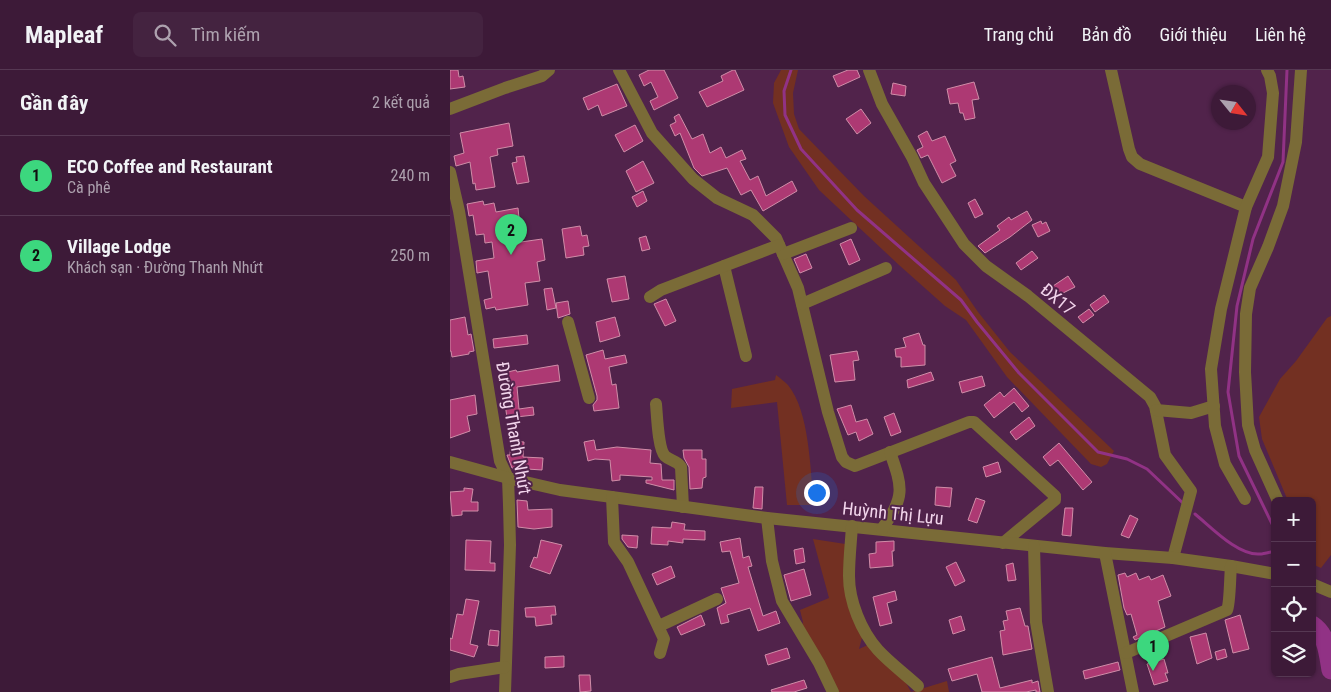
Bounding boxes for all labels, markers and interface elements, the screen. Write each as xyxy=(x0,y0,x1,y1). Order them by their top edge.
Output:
search box xyxy=(133,12,483,57)
text: Mapleaf xyxy=(25,21,103,49)
icon: search xyxy=(151,21,179,49)
text: Tìm kiếm xyxy=(191,23,260,46)
text: Trang chủ xyxy=(984,24,1054,45)
text: Bản đồ xyxy=(1082,24,1132,45)
text: Giới thiệu xyxy=(1160,24,1227,45)
text: Liên hệ xyxy=(1255,24,1306,45)
north arrow xyxy=(1211,85,1256,130)
text: Gần đây xyxy=(20,91,88,115)
text: 2 kết quả xyxy=(372,93,430,112)
text: ECO Coffee and Restaurant xyxy=(67,155,273,178)
text: 1 xyxy=(32,166,40,185)
text: 240 m xyxy=(391,166,430,185)
text: Cà phê xyxy=(67,178,111,197)
pin: 2 xyxy=(495,214,527,255)
text: Village Lodge xyxy=(67,235,171,258)
text: 2 xyxy=(32,246,40,265)
text: 250 m xyxy=(391,246,430,265)
text: Khách sạn · Đường Thanh Nhứt xyxy=(67,258,263,277)
street label: ĐX17 xyxy=(1037,279,1079,319)
street label: Đường Thanh Nhứt xyxy=(492,360,536,496)
your location xyxy=(804,480,830,506)
street label: Huỳnh Thị Lựu xyxy=(841,497,945,529)
map controls xyxy=(1271,497,1316,677)
button: + xyxy=(1271,497,1316,542)
button: − xyxy=(1271,542,1316,587)
button: locate xyxy=(1271,587,1316,632)
pin: 1 xyxy=(1137,630,1169,671)
button: layers xyxy=(1271,632,1316,677)

